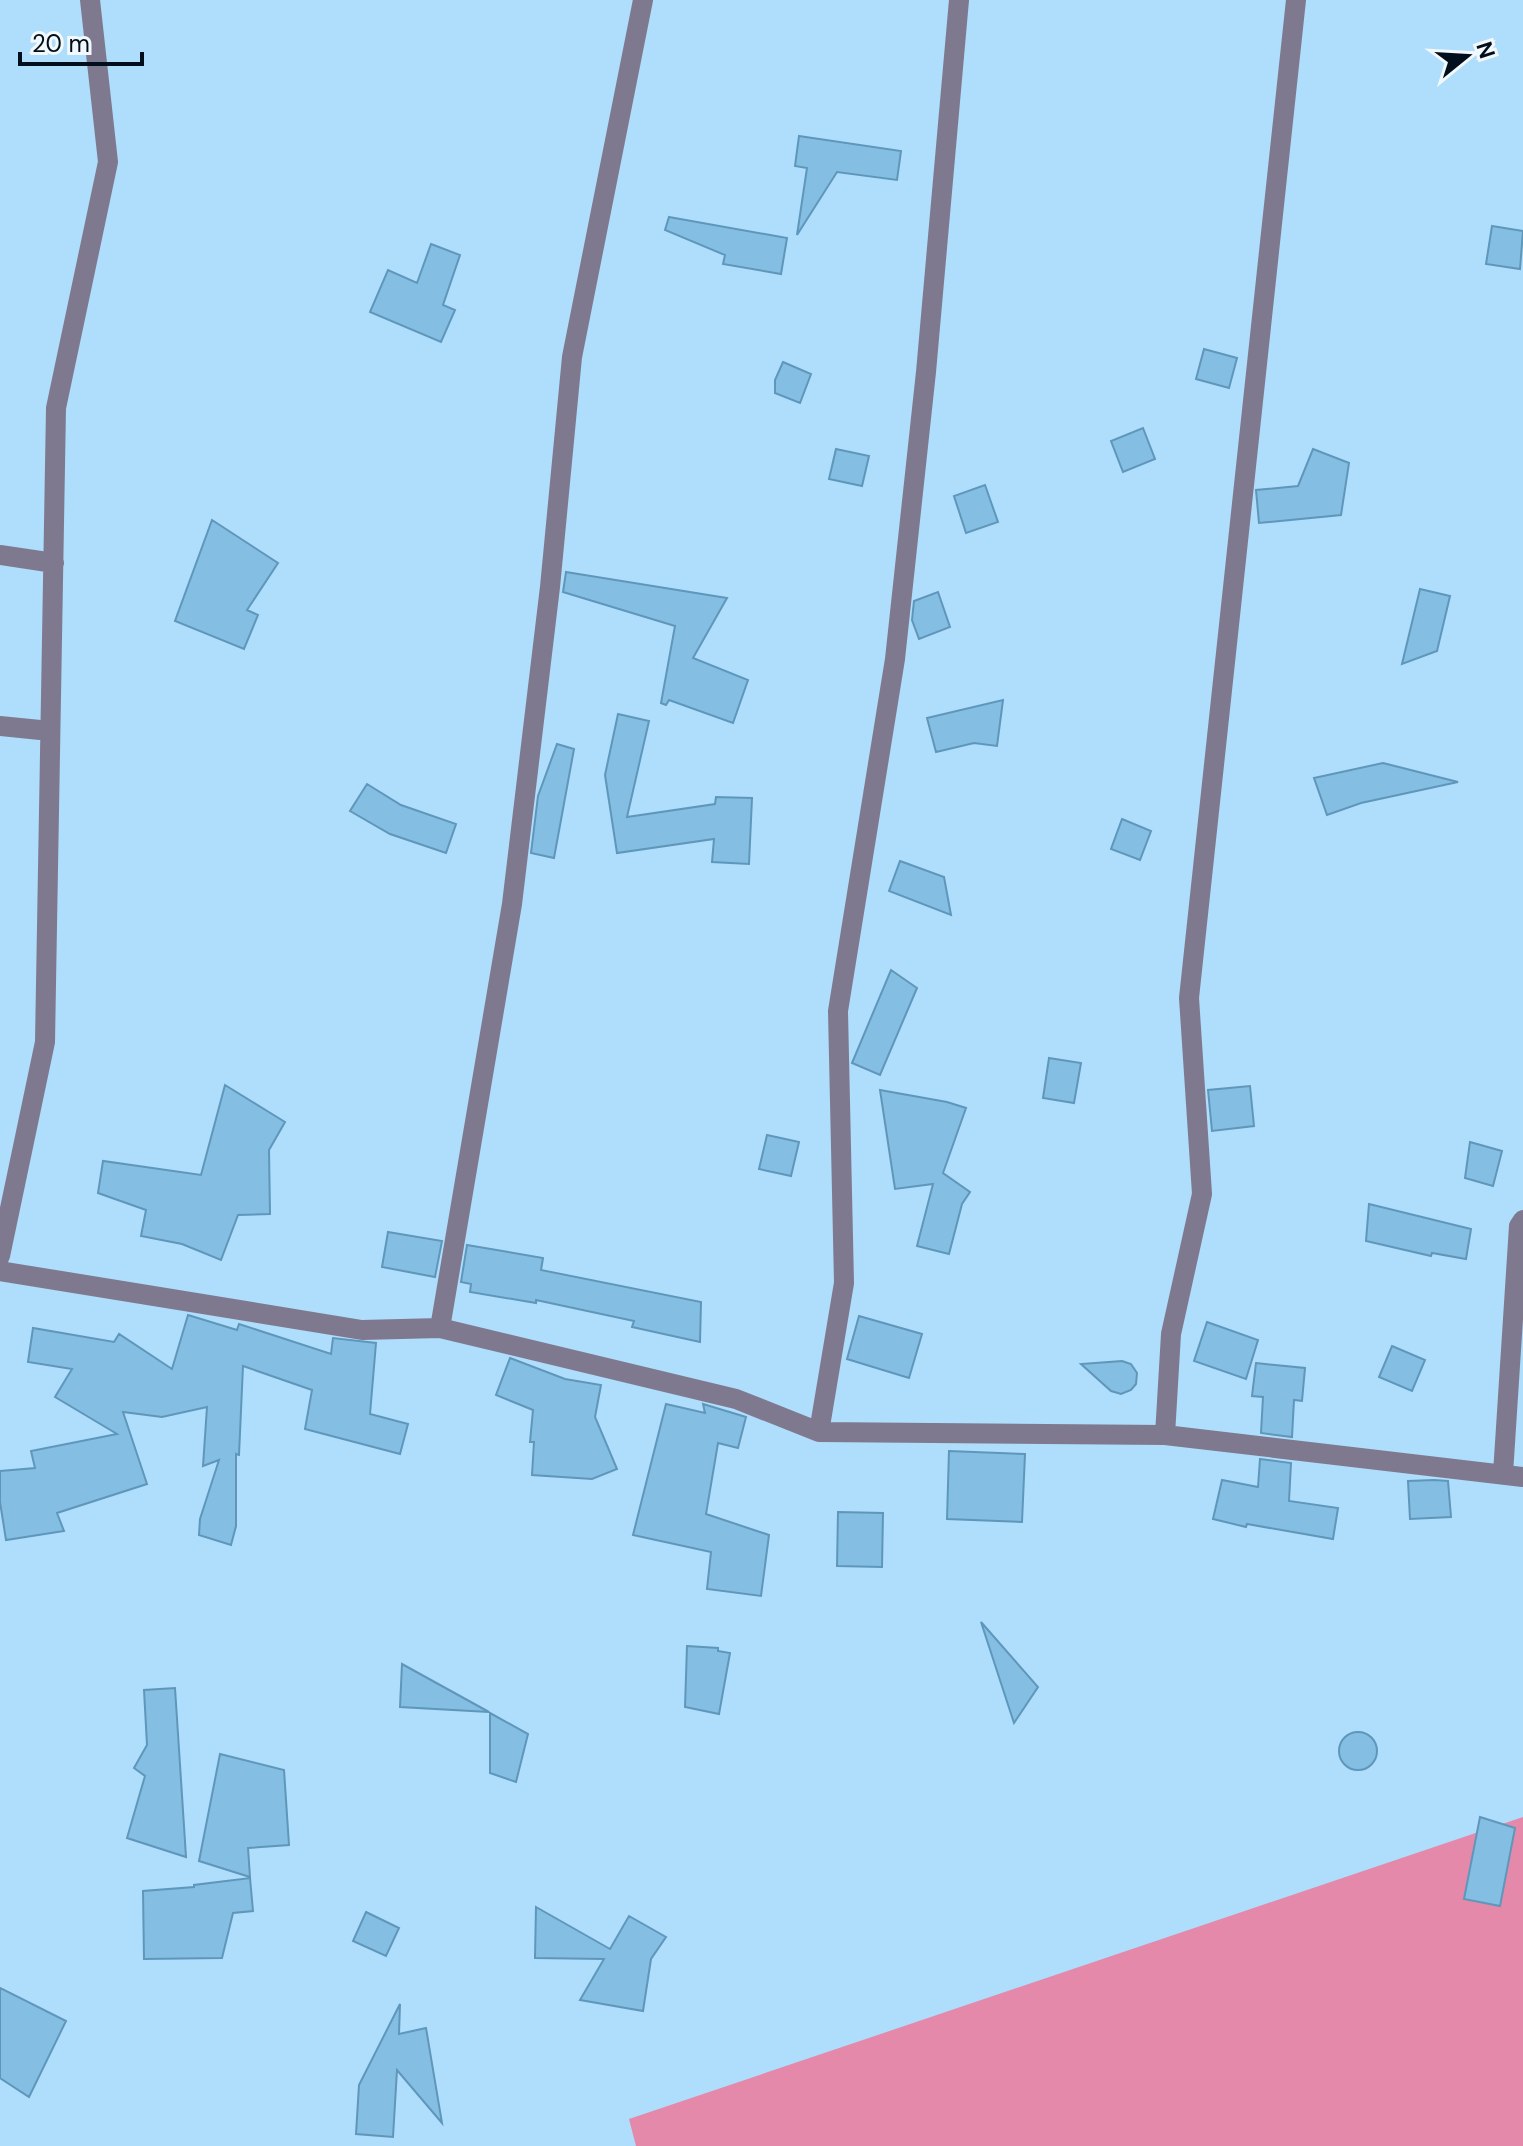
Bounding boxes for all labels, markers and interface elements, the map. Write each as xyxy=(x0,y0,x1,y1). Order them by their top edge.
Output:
scale bar xyxy=(20,16,142,66)
north arrow xyxy=(1427,16,1507,96)
text: 20 m xyxy=(32,28,90,59)
text: N xyxy=(1469,38,1502,62)

